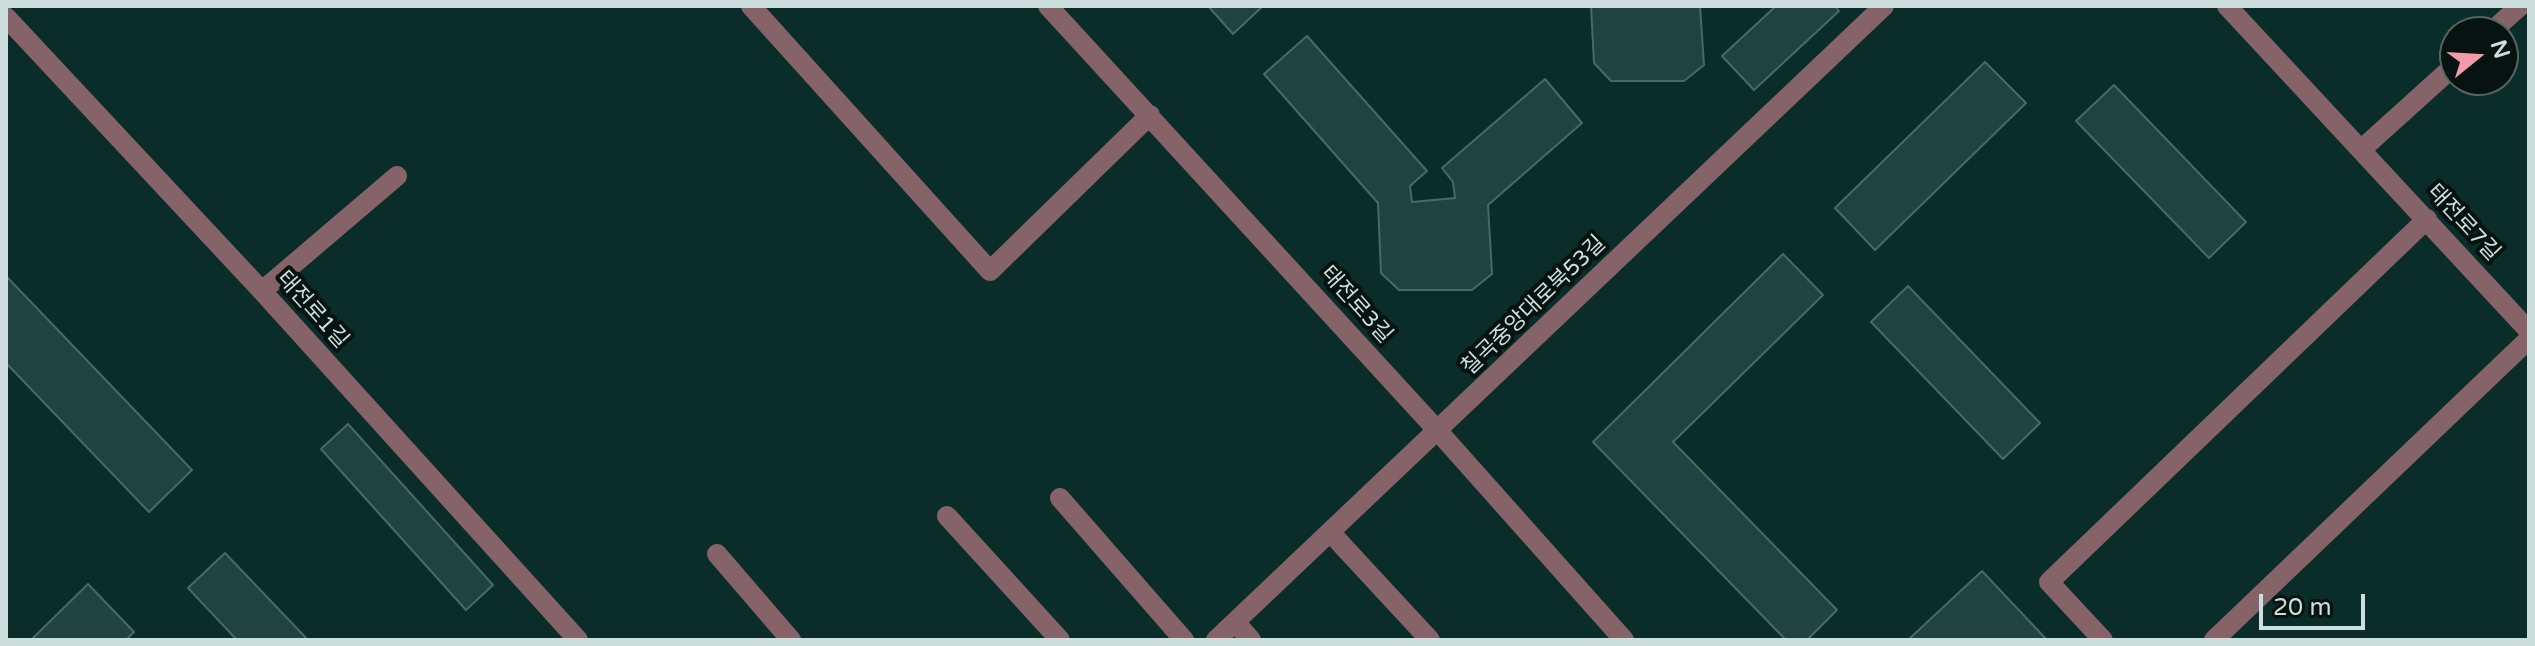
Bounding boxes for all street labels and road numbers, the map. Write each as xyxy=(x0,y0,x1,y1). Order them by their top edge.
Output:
street label: 태전로7길 xyxy=(2421,179,2505,267)
street label: 칠곡중앙대로북53길 xyxy=(1457,231,1611,381)
street label: 태전로3길 xyxy=(1314,261,1398,349)
street label: 태전로1길 xyxy=(270,266,354,354)

